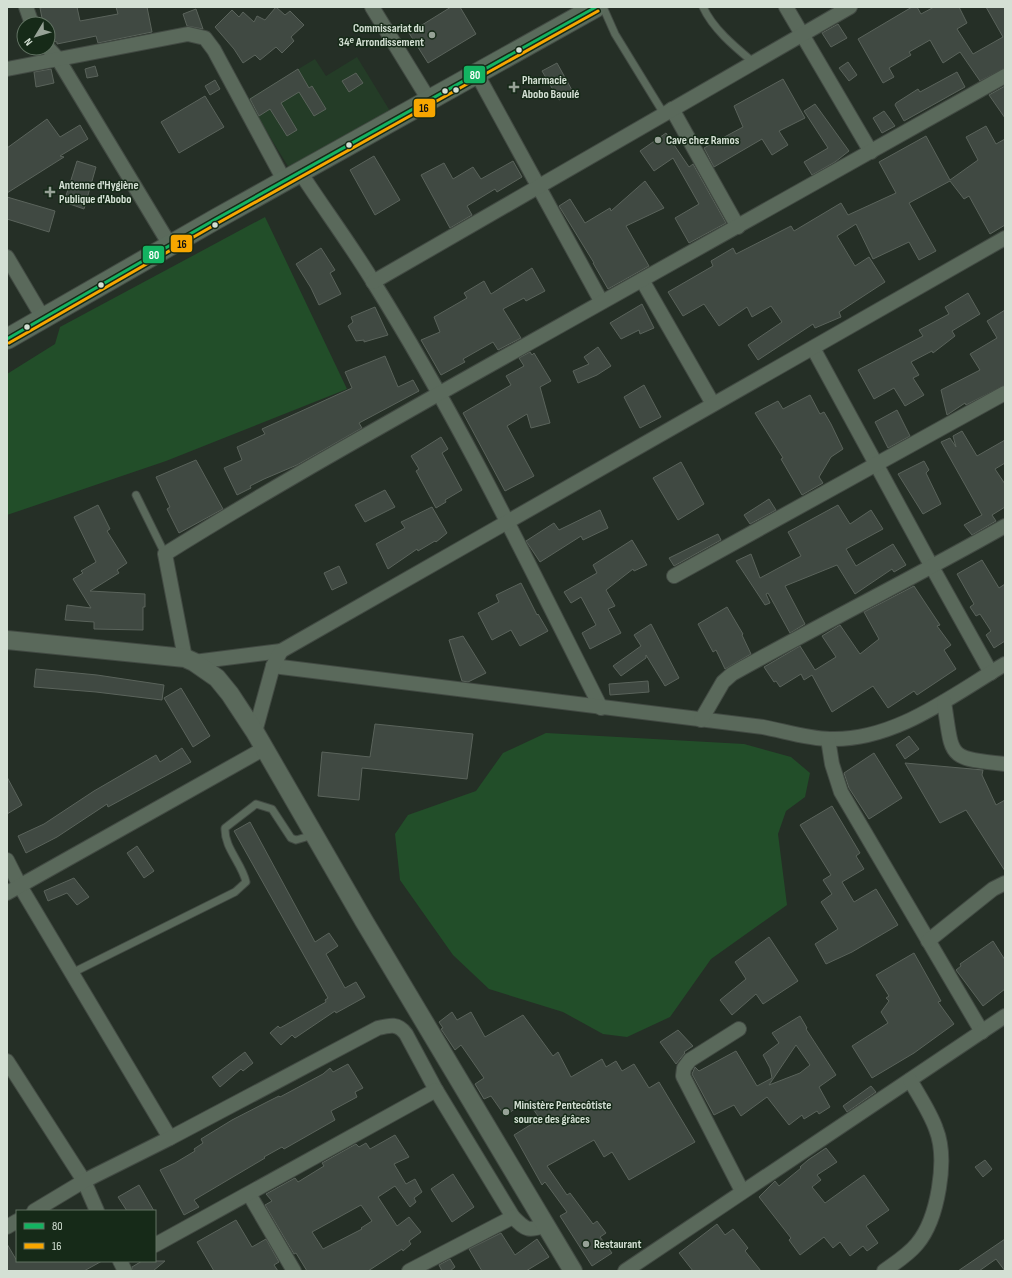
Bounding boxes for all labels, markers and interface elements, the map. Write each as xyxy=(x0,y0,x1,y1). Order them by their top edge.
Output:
north arrow xyxy=(16,16,56,56)
place label: Commissariat du 34ᵉ Arrondissement xyxy=(339,21,424,50)
marker: Commissariat du 34ᵉ Arrondissement xyxy=(427,30,437,40)
text: N xyxy=(22,35,35,48)
unlabelled marker xyxy=(514,45,524,55)
line badge: 80 xyxy=(463,65,486,84)
text: 80 xyxy=(470,69,480,82)
place label: Pharmacie Abobo Baoulé xyxy=(521,73,579,102)
marker: Pharmacie Abobo Baoulé xyxy=(509,82,519,92)
unlabelled marker xyxy=(451,85,461,95)
unlabelled marker xyxy=(440,86,450,96)
line badge: 16 xyxy=(413,98,436,118)
text: 16 xyxy=(419,102,429,115)
place label: Cave chez Ramos xyxy=(666,133,740,148)
marker: Cave chez Ramos xyxy=(653,135,663,145)
unlabelled marker xyxy=(344,140,354,150)
place label: Antenne d'Hygiène Publique d'Abobo xyxy=(58,178,139,207)
marker: Antenne d'Hygiène Publique d'Abobo xyxy=(44,186,56,198)
unlabelled marker xyxy=(210,220,220,230)
line badge: 16 xyxy=(170,234,193,253)
text: 16 xyxy=(177,238,187,251)
line badge: 80 xyxy=(142,245,165,264)
text: 80 xyxy=(149,249,159,262)
unlabelled marker xyxy=(96,280,106,290)
unlabelled marker xyxy=(22,322,32,332)
place label: Ministère Pentecôtiste source des grâces xyxy=(514,1098,611,1127)
marker: Ministère Pentecôtiste source des grâces xyxy=(501,1107,511,1117)
legend xyxy=(16,1210,156,1262)
text: 80 xyxy=(52,1219,63,1234)
place label: Restaurant xyxy=(594,1237,641,1252)
text: 16 xyxy=(52,1239,61,1254)
marker: Restaurant xyxy=(581,1239,591,1249)

